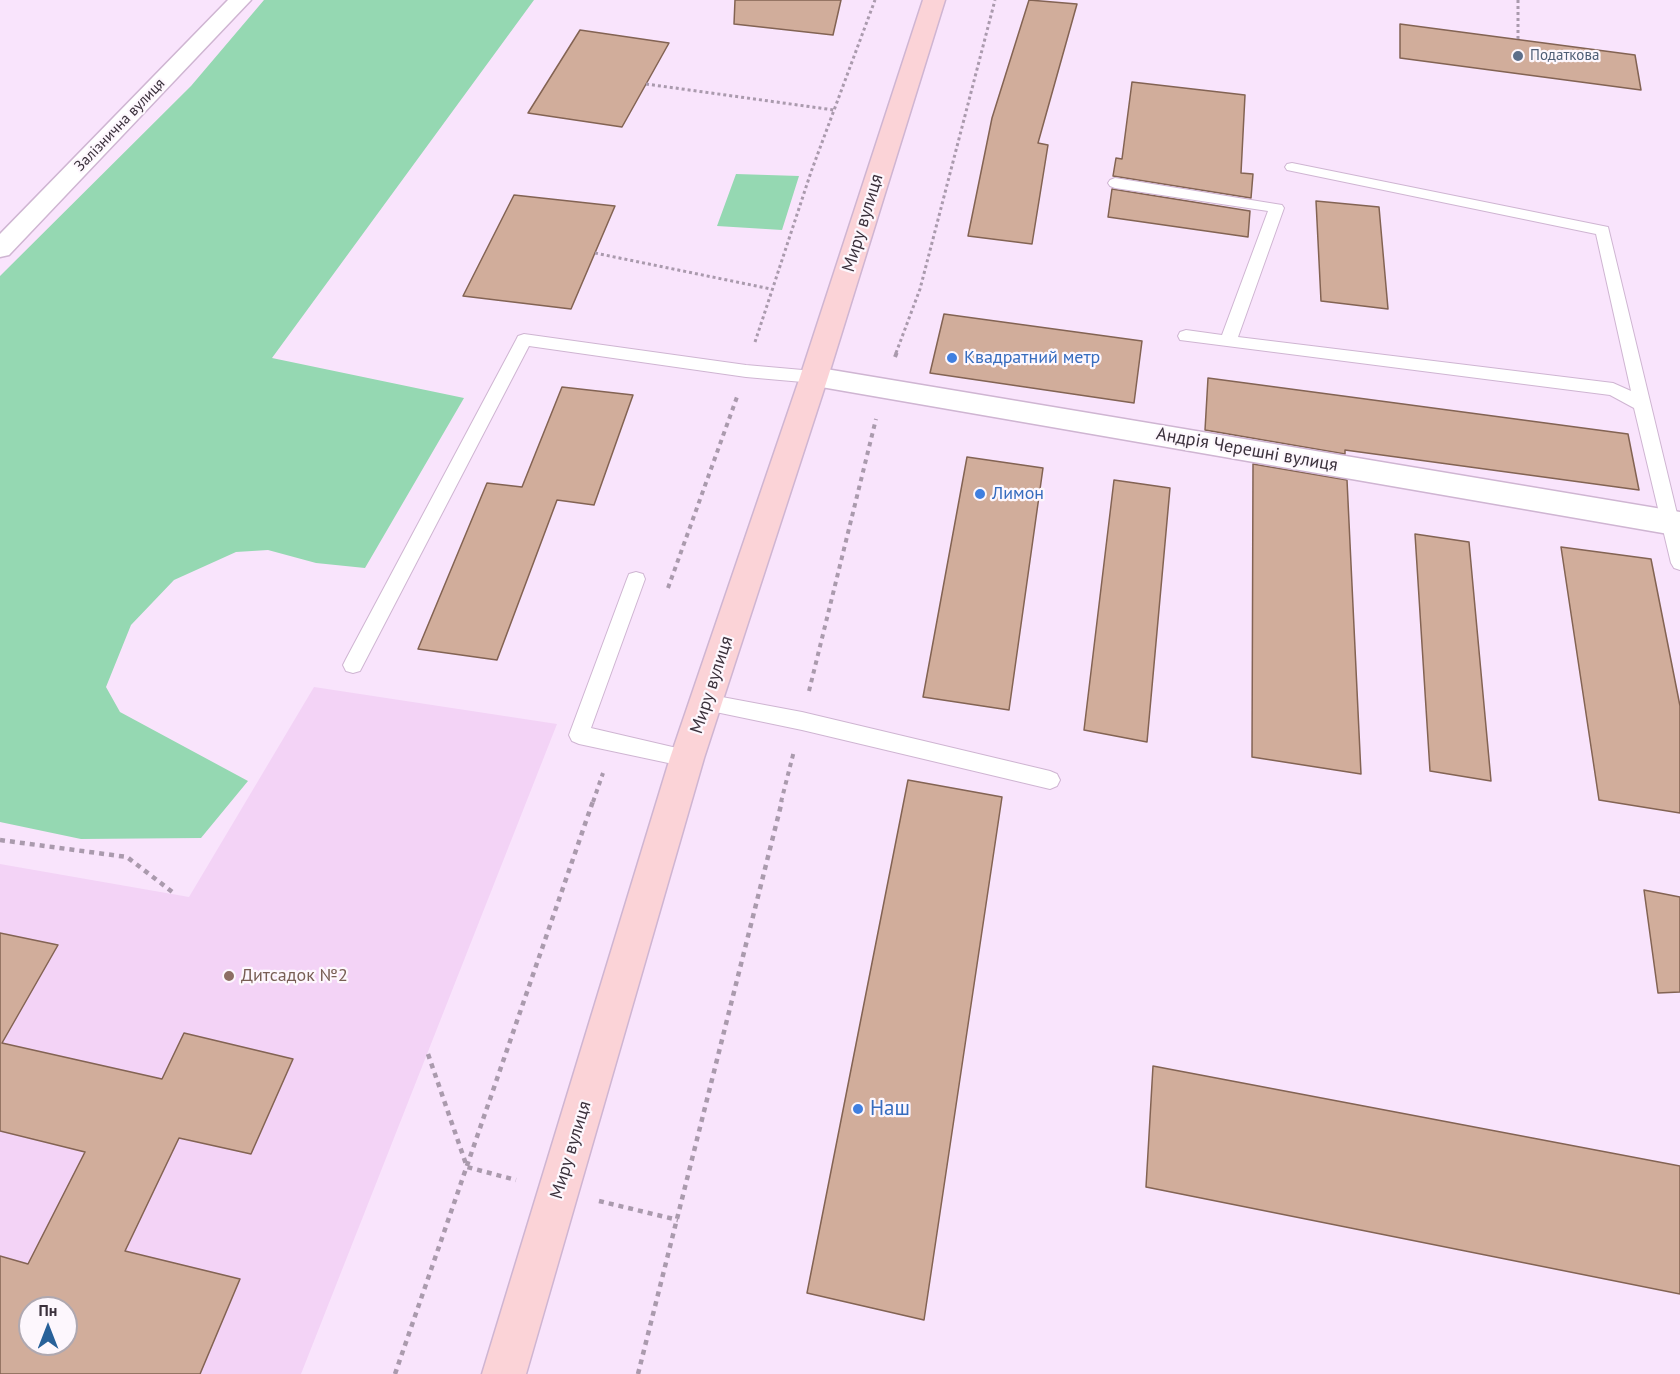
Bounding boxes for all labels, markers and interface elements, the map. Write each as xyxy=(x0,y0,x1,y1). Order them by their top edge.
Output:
place label: Податкова xyxy=(1530,47,1599,65)
marker: Податкова xyxy=(1511,49,1525,63)
street label: Залізнична вулиця xyxy=(71,75,169,175)
street label: Миру вулиця xyxy=(838,171,888,275)
place label: Квадратний метр xyxy=(964,347,1100,369)
marker: Квадратний метр xyxy=(945,351,959,365)
street label: Андрія Черешні вулиця xyxy=(1155,423,1339,477)
place label: Лимон xyxy=(992,483,1044,505)
marker: Лимон xyxy=(973,487,987,501)
street label: Миру вулиця xyxy=(686,634,738,736)
place label: Дитсадок №2 xyxy=(241,965,348,987)
marker: Дитсадок №2 xyxy=(222,969,236,983)
place label: Наш xyxy=(870,1096,910,1122)
street label: Миру вулиця xyxy=(546,1098,596,1202)
marker: Наш xyxy=(851,1102,865,1116)
north arrow xyxy=(18,1296,78,1356)
text: Пн xyxy=(39,1300,57,1320)

